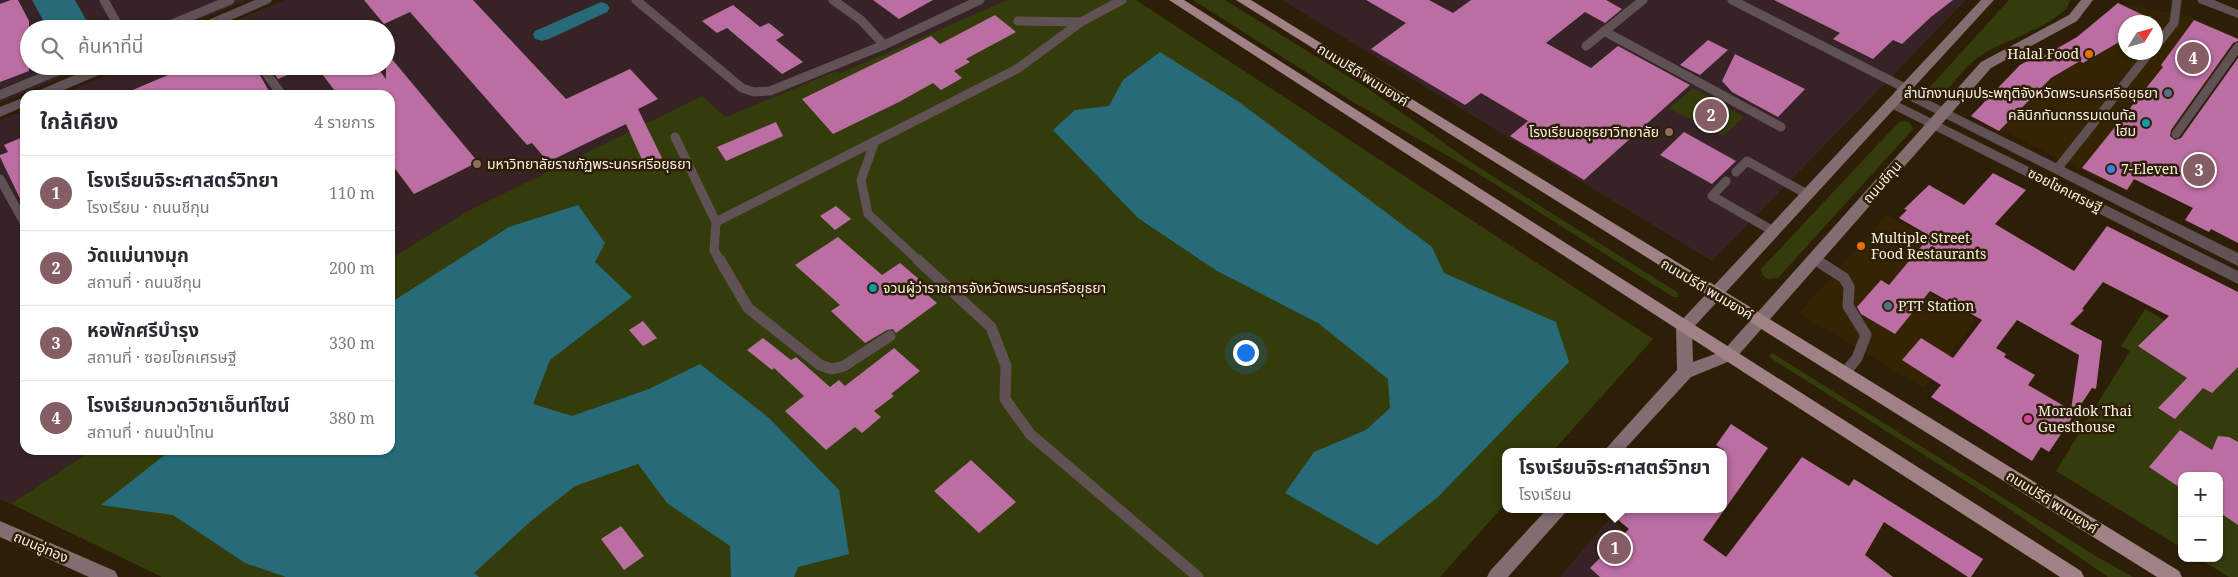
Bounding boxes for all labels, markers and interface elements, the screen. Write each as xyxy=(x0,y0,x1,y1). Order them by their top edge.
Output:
north arrow xyxy=(2118,15,2163,60)
search box xyxy=(20,20,395,75)
text: ค้นหาที่นี่ xyxy=(78,33,143,59)
icon: search xyxy=(38,34,66,62)
street label: ถนนปรีดี พนมยงค์ xyxy=(1314,39,1413,110)
pin: 4 xyxy=(2177,39,2209,77)
place label: Halal Food xyxy=(2007,44,2079,63)
marker: Halal Food xyxy=(2083,48,2095,60)
place label: สำนักงานคุมประพฤติจังหวัดพระนครศรีอยุธยา xyxy=(1904,83,2158,102)
marker: สำนักงานคุมประพฤติจังหวัดพระนครศรีอยุธยา xyxy=(2162,87,2174,99)
pin: 2 xyxy=(1695,96,1727,134)
place label: คลินิกทันตกรรมเดนทัล โฮม xyxy=(2008,105,2136,140)
text: ใกล้เคียง xyxy=(40,107,118,135)
text: 4 รายการ xyxy=(314,111,375,133)
marker: คลินิกทันตกรรมเดนทัล โฮม xyxy=(2140,117,2152,129)
place label: โรงเรียนอยุธยาวิทยาลัย xyxy=(1529,122,1659,141)
marker: โรงเรียนอยุธยาวิทยาลัย xyxy=(1663,126,1675,138)
pin: 3 xyxy=(2183,151,2215,189)
place label: มหาวิทยาลัยราชภัฏพระนครศรีอยุธยา xyxy=(487,154,691,173)
street label: ถนนชีกุน xyxy=(1858,156,1905,207)
marker: มหาวิทยาลัยราชภัฏพระนครศรีอยุธยา xyxy=(471,158,483,170)
place label: 7-Eleven xyxy=(2121,159,2178,178)
street label: ซอยโชคเศรษฐี xyxy=(2025,163,2106,217)
marker: 7-Eleven xyxy=(2105,163,2117,175)
text: โรงเรียนจิระศาสตร์วิทยา xyxy=(87,167,278,193)
text: 1 xyxy=(51,182,61,204)
text: 110 m xyxy=(329,182,375,204)
text: โรงเรียน · ถนนชีกุน xyxy=(87,196,210,218)
place label: Multiple Street Food Restaurants xyxy=(1871,228,1986,263)
marker: Multiple Street Food Restaurants xyxy=(1855,240,1867,252)
text: วัดแม่นางมุก xyxy=(87,242,189,268)
street label: ถนนปรีดี พนมยงค์ xyxy=(1658,254,1757,324)
text: 2 xyxy=(51,257,61,279)
text: 200 m xyxy=(329,257,375,279)
text: สถานที่ · ถนนชีกุน xyxy=(87,271,202,293)
place label: จวนผู้ว่าราชการจังหวัดพระนครศรีอยุธยา xyxy=(883,278,1106,297)
marker: จวนผู้ว่าราชการจังหวัดพระนครศรีอยุธยา xyxy=(867,282,879,294)
place label: PTT Station xyxy=(1898,296,1974,315)
marker: PTT Station xyxy=(1882,300,1894,312)
text: หอพักศรีบำรุง xyxy=(87,317,199,343)
text: 3 xyxy=(51,332,61,354)
text: 330 m xyxy=(329,332,375,354)
your location xyxy=(1233,340,1259,366)
text: สถานที่ · ซอยโชคเศรษฐี xyxy=(87,346,237,368)
text: โรงเรียนกวดวิชาเอ็นท์ไซน์ xyxy=(87,392,290,418)
place label: Moradok Thai Guesthouse xyxy=(2038,401,2132,436)
text: 4 xyxy=(51,407,61,429)
text: 380 m xyxy=(329,407,375,429)
marker: Moradok Thai Guesthouse xyxy=(2022,413,2034,425)
text: สถานที่ · ถนนป่าโทน xyxy=(87,421,214,443)
popup xyxy=(1502,448,1727,513)
text: โรงเรียนจิระศาสตร์วิทยา xyxy=(1519,454,1710,480)
street label: ถนนปรีดี พนมยงค์ xyxy=(2003,466,2102,537)
map controls xyxy=(2178,472,2223,562)
button: + xyxy=(2178,472,2223,517)
text: โรงเรียน xyxy=(1519,483,1572,505)
button: − xyxy=(2178,517,2223,562)
street label: ถนนอู่ทอง xyxy=(11,527,71,567)
pin: 1 xyxy=(1599,529,1631,567)

